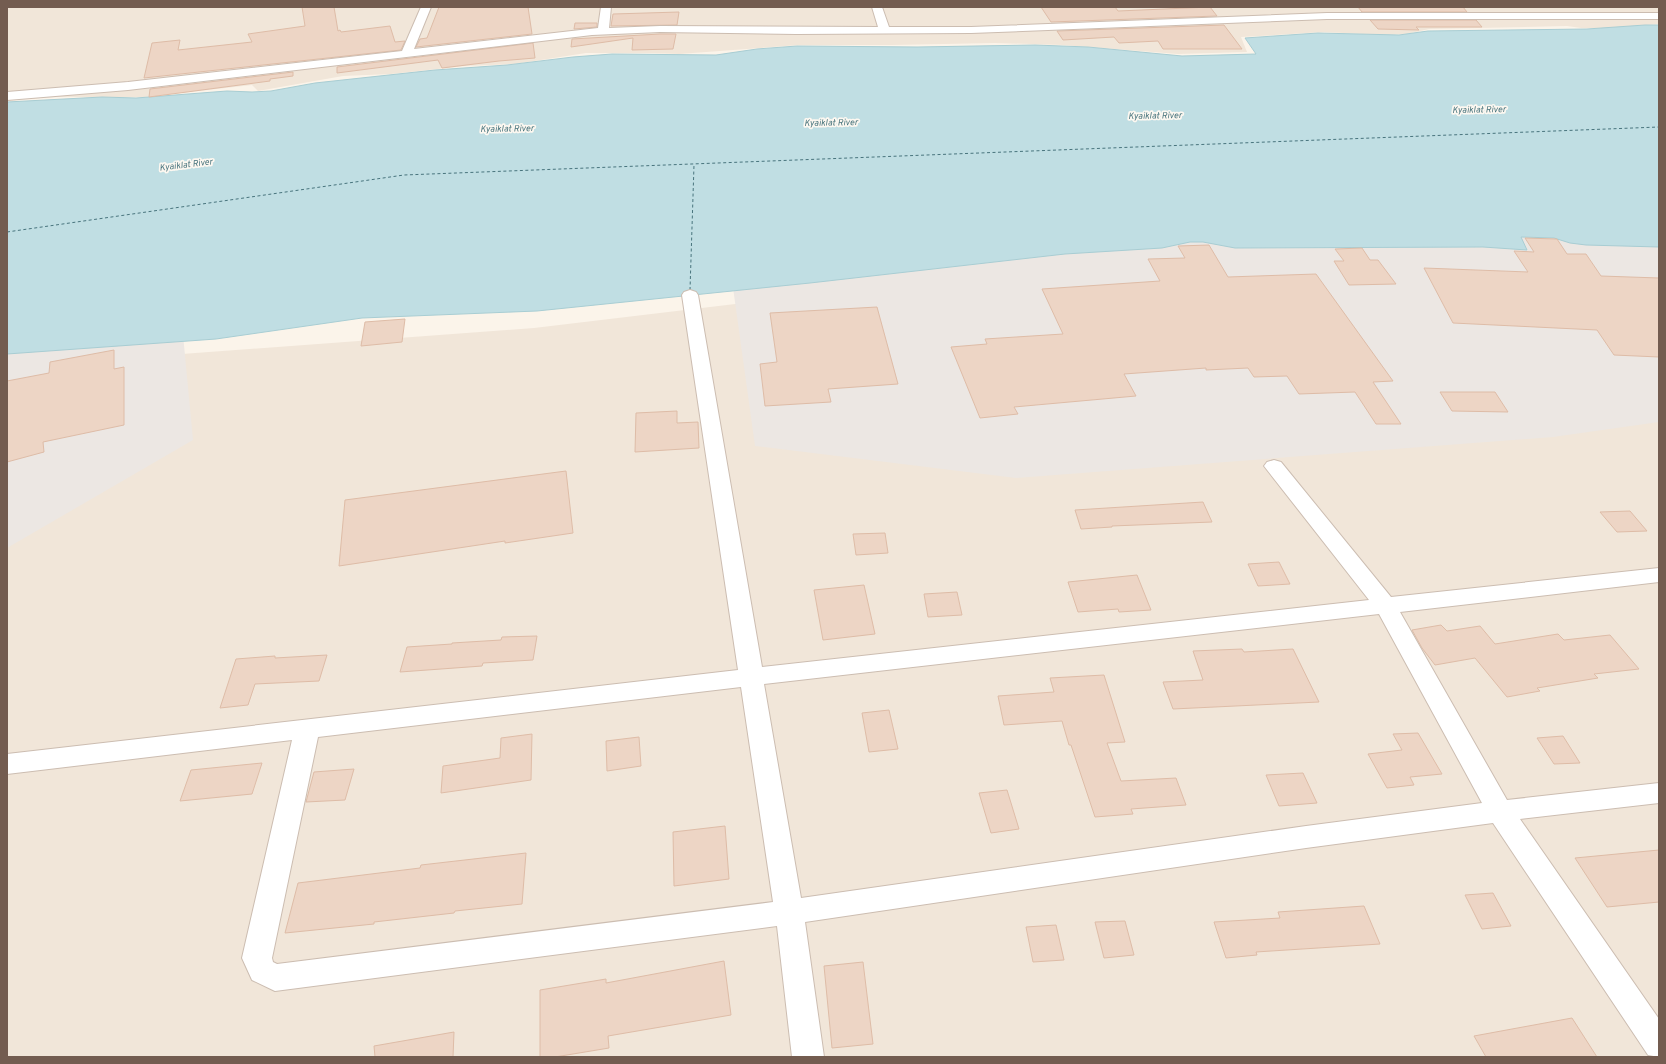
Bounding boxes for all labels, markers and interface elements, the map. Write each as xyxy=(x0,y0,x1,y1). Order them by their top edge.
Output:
water label: Kyaiklat River xyxy=(1452,104,1507,116)
water label: Kyaiklat River xyxy=(1128,110,1183,122)
water label: Kyaiklat River xyxy=(804,117,859,129)
water label: Kyaiklat River xyxy=(480,123,535,135)
water label: Kyaiklat River xyxy=(159,156,215,174)

